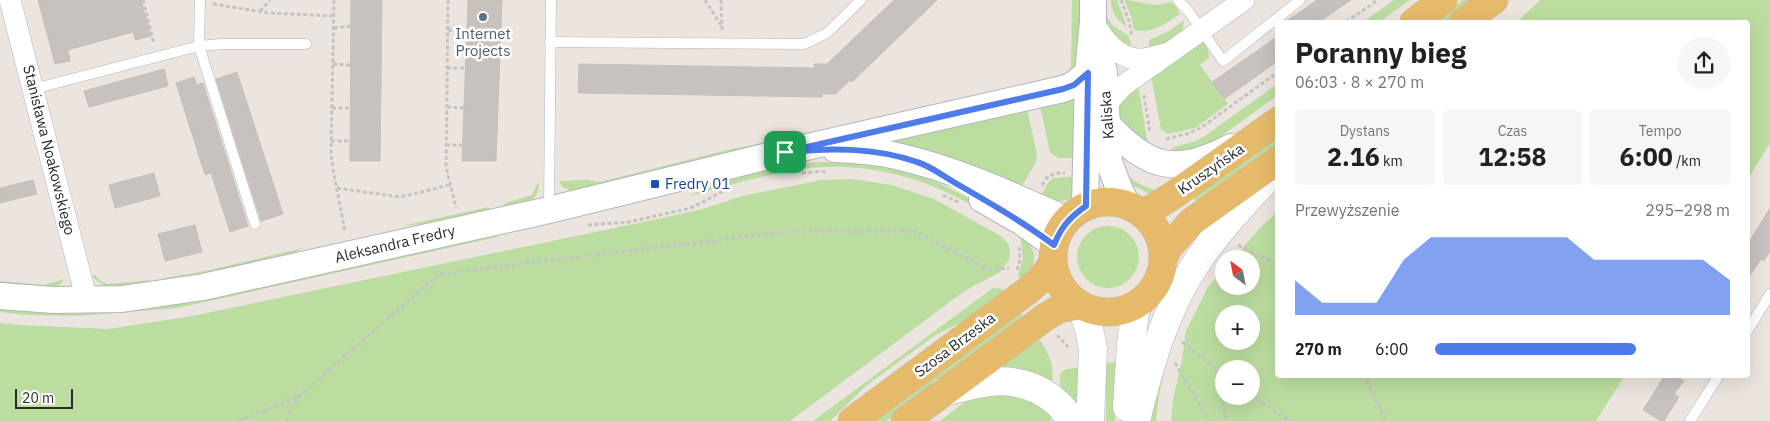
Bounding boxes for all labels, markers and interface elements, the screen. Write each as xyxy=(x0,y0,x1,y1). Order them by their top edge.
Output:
marker: Internet Projects xyxy=(477,11,489,23)
place label: Internet Projects xyxy=(455,24,511,60)
text: Poranny bieg xyxy=(1295,34,1466,71)
button: share xyxy=(1678,37,1730,89)
street label: Stanisława Noakowskiego xyxy=(19,63,80,237)
text: 06:03 · 8 × 270 m xyxy=(1295,72,1424,92)
street label: Kaliska xyxy=(1095,90,1118,140)
text: Dystans xyxy=(1340,122,1390,140)
text: Czas xyxy=(1498,122,1527,140)
text: Tempo xyxy=(1639,122,1682,140)
pin xyxy=(764,131,806,173)
icon: arrive xyxy=(771,138,799,166)
street label: Kruszyńska xyxy=(1174,139,1248,198)
text: 2.16 xyxy=(1327,140,1380,173)
text: 12:58 xyxy=(1478,140,1547,173)
text: 6:00 xyxy=(1619,140,1673,173)
text: km xyxy=(1380,152,1403,170)
text: /km xyxy=(1673,152,1701,170)
place label: Fredry 01 xyxy=(665,174,730,193)
marker: Fredry 01 xyxy=(649,178,661,190)
text: Przewyższenie xyxy=(1295,200,1400,220)
text: 295–298 m xyxy=(1645,200,1730,220)
street label: Aleksandra Fredry xyxy=(333,220,457,267)
north arrow xyxy=(1215,250,1260,295)
map controls xyxy=(1215,250,1260,405)
button: + xyxy=(1215,305,1260,350)
street label: Szosa Brzeska xyxy=(911,308,999,381)
text: 270 m xyxy=(1295,339,1342,359)
text: 6:00 xyxy=(1375,339,1408,359)
button: − xyxy=(1215,360,1260,405)
scale bar xyxy=(15,386,72,409)
text: 20 m xyxy=(22,389,54,407)

